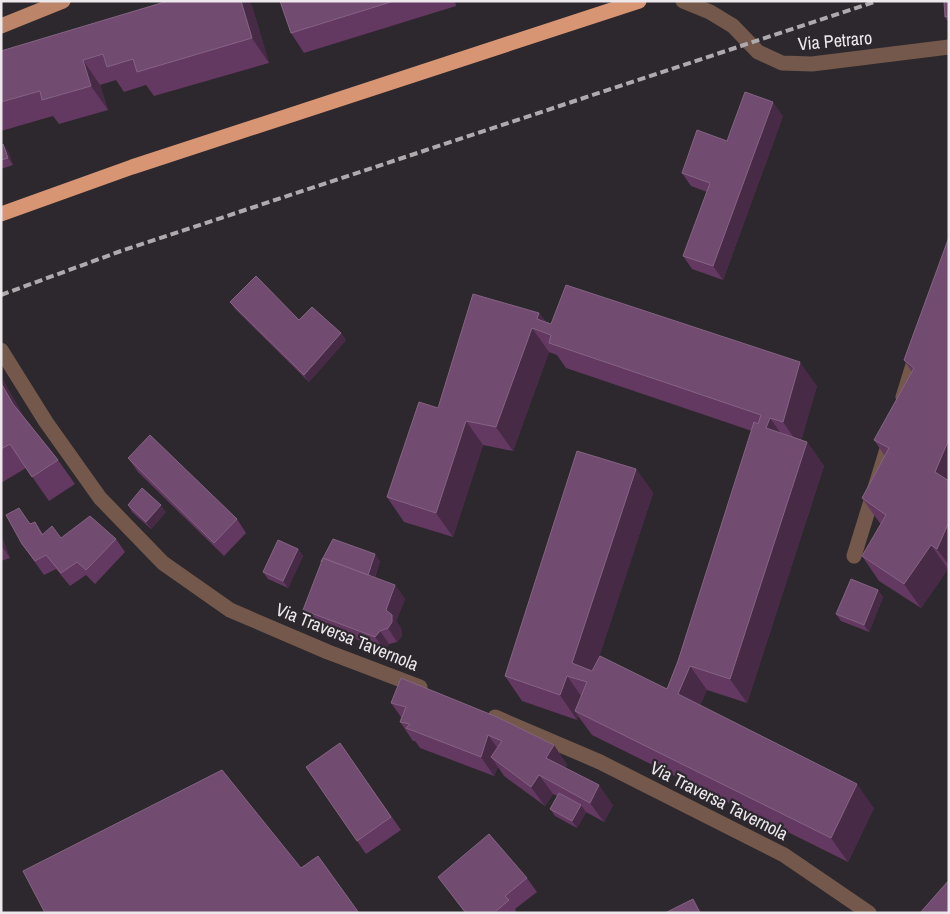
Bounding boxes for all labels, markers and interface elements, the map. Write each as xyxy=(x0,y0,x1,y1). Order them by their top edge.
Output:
street label: Via Petraro xyxy=(797,25,873,56)
street label: Via Traversa Tavernola xyxy=(272,597,422,677)
street label: Via Traversa Tavernola xyxy=(646,755,792,846)

